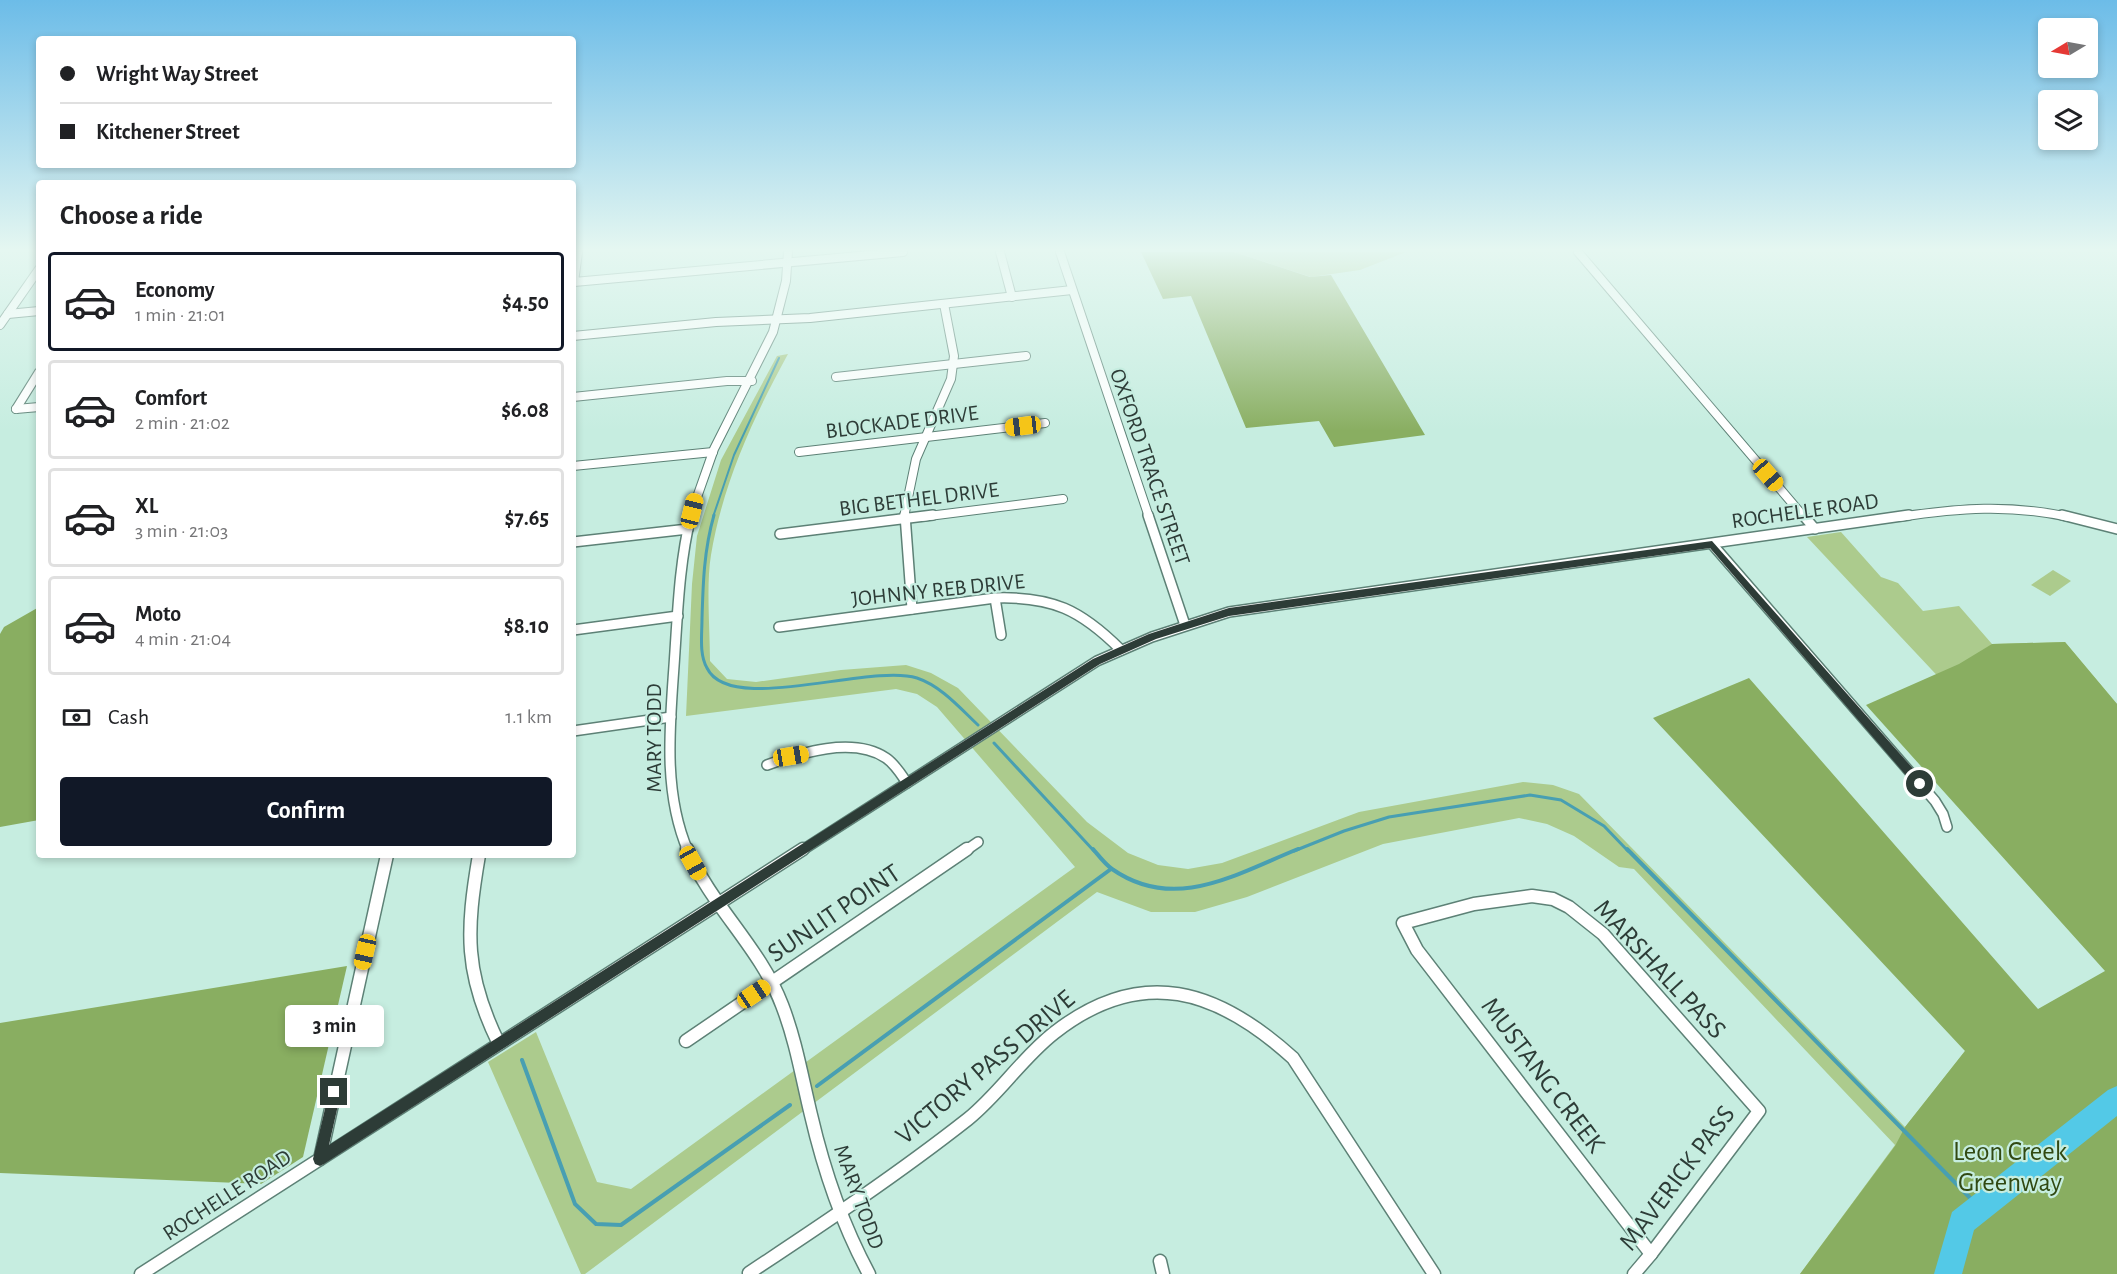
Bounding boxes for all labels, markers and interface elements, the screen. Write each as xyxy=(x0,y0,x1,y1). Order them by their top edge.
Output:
north arrow xyxy=(2038,18,2098,78)
map controls xyxy=(2038,18,2098,150)
text: Wright Way Street xyxy=(96,63,258,85)
button: layers xyxy=(2038,90,2098,150)
text: Kitchener Street xyxy=(96,121,240,143)
text: Choose a ride xyxy=(60,202,203,229)
icon: car xyxy=(63,275,117,329)
text: Economy xyxy=(135,279,215,301)
text: $4.50 xyxy=(502,291,549,313)
text: 1 min · 21:01 xyxy=(135,305,226,325)
street label: OXFORD TRACE STREET xyxy=(1106,366,1194,568)
icon: car xyxy=(63,383,117,437)
text: Comfort xyxy=(135,387,207,409)
text: $6.08 xyxy=(501,399,549,421)
street label: BLOCKADE DRIVE xyxy=(824,402,980,442)
text: 2 min · 21:02 xyxy=(135,413,230,433)
car xyxy=(1004,415,1042,437)
car xyxy=(1749,456,1787,494)
street label: BIG BETHEL DRIVE xyxy=(838,478,1001,520)
street label: ROCHELLE ROAD xyxy=(1730,490,1880,532)
icon: car xyxy=(63,491,117,545)
car xyxy=(679,491,705,531)
text: XL xyxy=(135,495,158,517)
text: $7.65 xyxy=(504,507,549,529)
text: 3 min · 21:03 xyxy=(135,521,228,541)
street label: JOHNNY REB DRIVE xyxy=(850,570,1026,610)
icon: car xyxy=(63,599,117,653)
text: Moto xyxy=(135,603,181,625)
text: $8.10 xyxy=(504,615,549,637)
text: 4 min · 21:04 xyxy=(135,629,231,649)
street label: MARY TODD xyxy=(643,683,665,793)
icon: cash xyxy=(60,701,93,734)
text: Cash xyxy=(108,706,149,728)
text: 1.1 km xyxy=(505,707,552,727)
car xyxy=(772,744,810,768)
route start xyxy=(1906,770,1933,797)
button: Confirm xyxy=(60,777,552,846)
car xyxy=(676,843,710,883)
street label: SUNLIT POINT xyxy=(763,859,905,967)
street label: MARSHALL PASS xyxy=(1589,894,1731,1044)
car xyxy=(352,932,378,972)
car xyxy=(734,976,774,1012)
street label: VICTORY PASS DRIVE xyxy=(891,985,1079,1149)
street label: MUSTANG CREEK xyxy=(1476,992,1610,1158)
callout: 3 min xyxy=(284,1005,384,1047)
text: 3 min xyxy=(313,1016,356,1036)
route end xyxy=(320,1078,347,1105)
street label: MAVERICK PASS xyxy=(1614,1101,1740,1255)
park label: Leon Creek Greenway xyxy=(1953,1138,2068,1197)
street label: MARY TODD xyxy=(830,1142,888,1252)
street label: ROCHELLE ROAD xyxy=(159,1145,295,1245)

